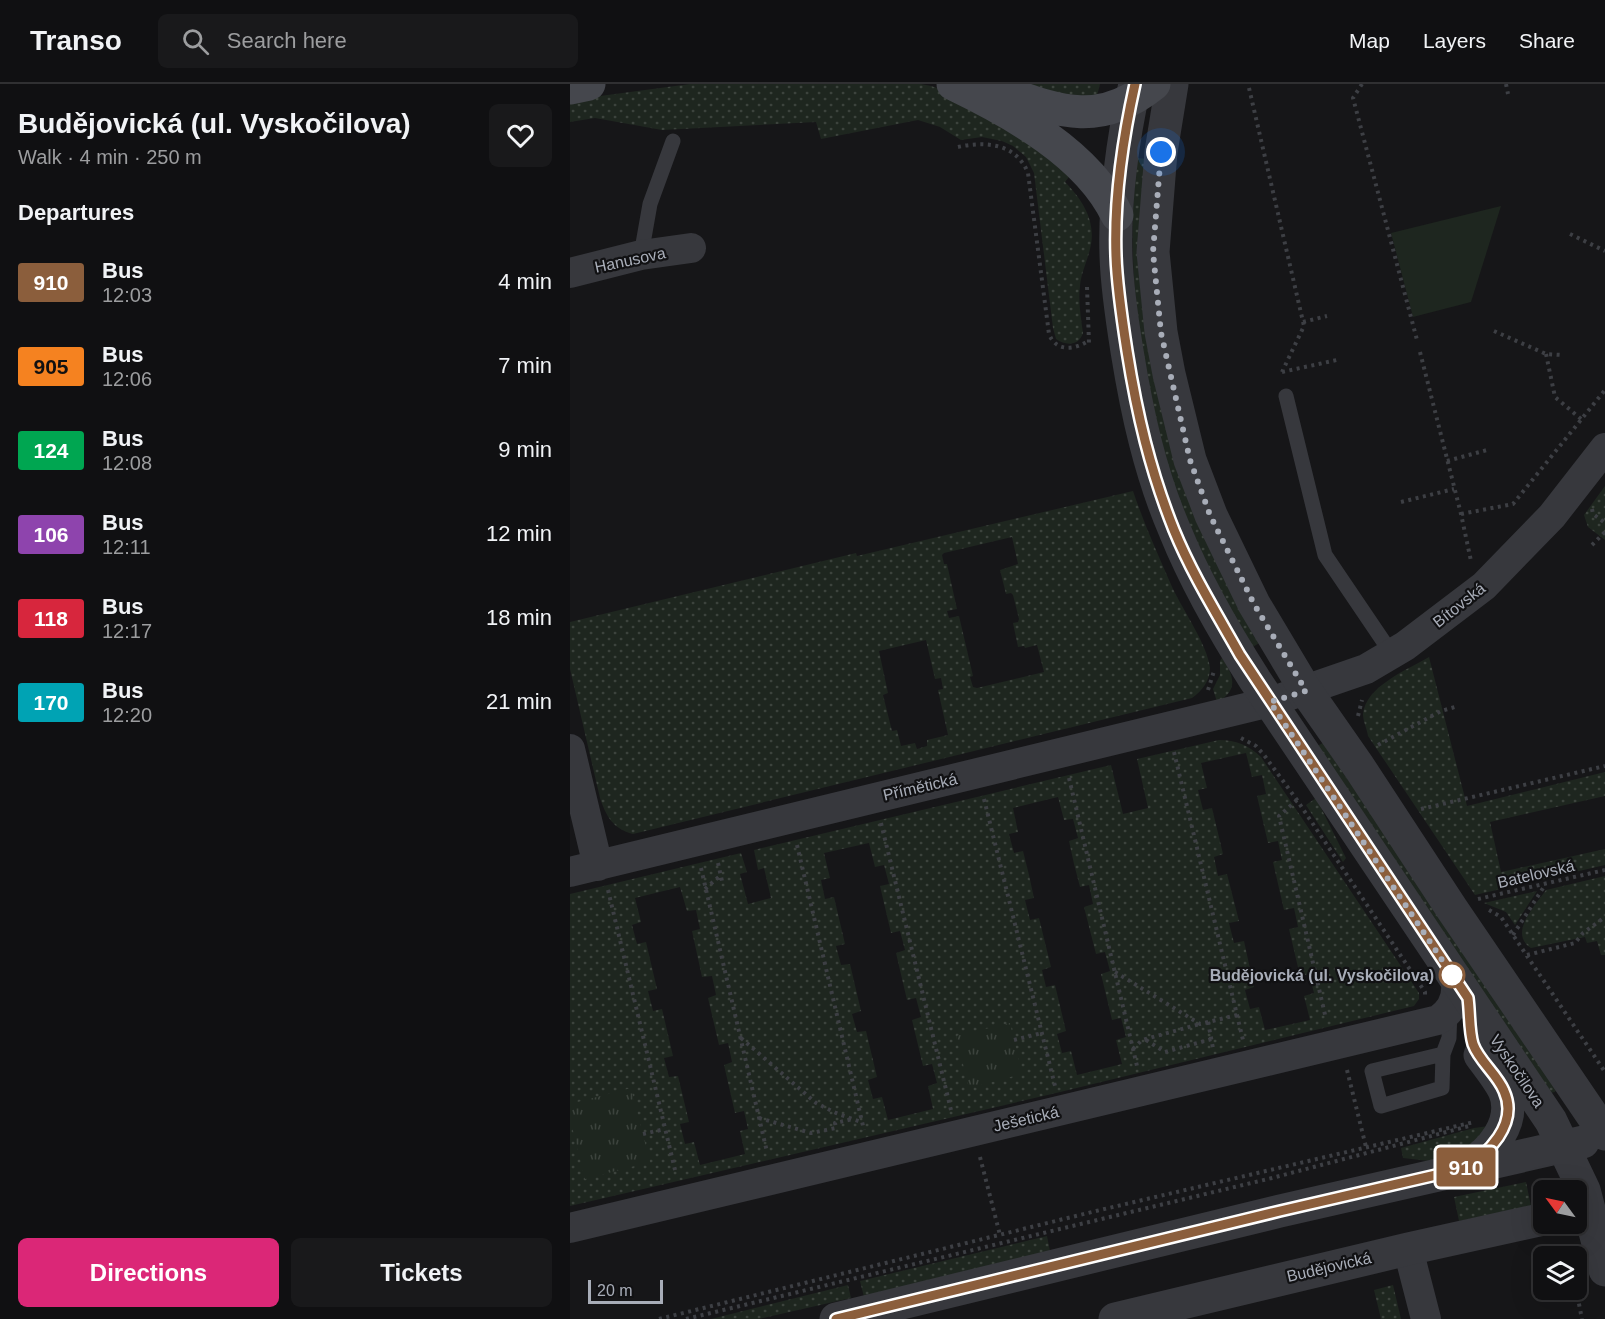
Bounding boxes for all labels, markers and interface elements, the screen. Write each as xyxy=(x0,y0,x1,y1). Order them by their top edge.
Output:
search box xyxy=(158,14,578,68)
text: Transo xyxy=(30,25,122,56)
icon: search xyxy=(179,25,212,58)
text: Search here xyxy=(227,28,347,53)
text: Map xyxy=(1349,29,1390,52)
text: Layers xyxy=(1423,29,1486,52)
text: Share xyxy=(1519,29,1575,52)
button: heart xyxy=(489,104,552,167)
text: Budějovická (ul. Vyskočilova) xyxy=(18,108,411,139)
your location xyxy=(1146,137,1176,167)
text: Walk · 4 min · 250 m xyxy=(18,146,202,168)
text: Departures xyxy=(18,200,134,225)
street label: Hanusova xyxy=(593,244,667,276)
text: Bus xyxy=(102,258,144,283)
text: 4 min xyxy=(498,269,552,294)
text: 910 xyxy=(33,271,69,294)
text: 12:03 xyxy=(102,284,152,306)
text: Bus xyxy=(102,342,144,367)
text: 7 min xyxy=(498,353,552,378)
text: 905 xyxy=(33,355,69,378)
text: 12:06 xyxy=(102,368,152,390)
text: Bus xyxy=(102,426,144,451)
text: 9 min xyxy=(498,437,552,462)
text: 124 xyxy=(33,439,69,462)
text: 12:08 xyxy=(102,452,152,474)
text: Bus xyxy=(102,510,144,535)
text: 12 min xyxy=(486,521,552,546)
text: 106 xyxy=(33,523,69,546)
text: 12:11 xyxy=(102,536,151,558)
street label: Bítovská xyxy=(1430,579,1488,631)
text: Bus xyxy=(102,594,144,619)
text: 18 min xyxy=(486,605,552,630)
text: 118 xyxy=(34,607,68,630)
text: 12:17 xyxy=(102,620,152,642)
text: Bus xyxy=(102,678,144,703)
text: 21 min xyxy=(486,689,552,714)
text: 170 xyxy=(33,691,69,714)
text: 12:20 xyxy=(102,704,152,726)
street label: Přímětická xyxy=(881,770,959,804)
street label: Batelovská xyxy=(1496,857,1576,891)
marker: Budějovická (ul. Vyskočilova) xyxy=(1439,962,1465,988)
place label: Budějovická (ul. Vyskočilova) xyxy=(1210,967,1434,984)
street label: Vyskočilova xyxy=(1486,1031,1548,1111)
street label: Ješetická xyxy=(992,1103,1061,1135)
line badge: 910 xyxy=(1432,1148,1500,1186)
text: 910 xyxy=(1448,1156,1484,1179)
north arrow xyxy=(1533,1180,1587,1234)
map controls xyxy=(1533,1180,1587,1300)
button: Directions xyxy=(18,1238,279,1307)
button: Tickets xyxy=(291,1238,552,1307)
button: layers xyxy=(1533,1246,1587,1300)
street label: Budějovická xyxy=(1285,1249,1373,1285)
scale bar xyxy=(588,1277,663,1304)
text: 20 m xyxy=(597,1282,633,1299)

